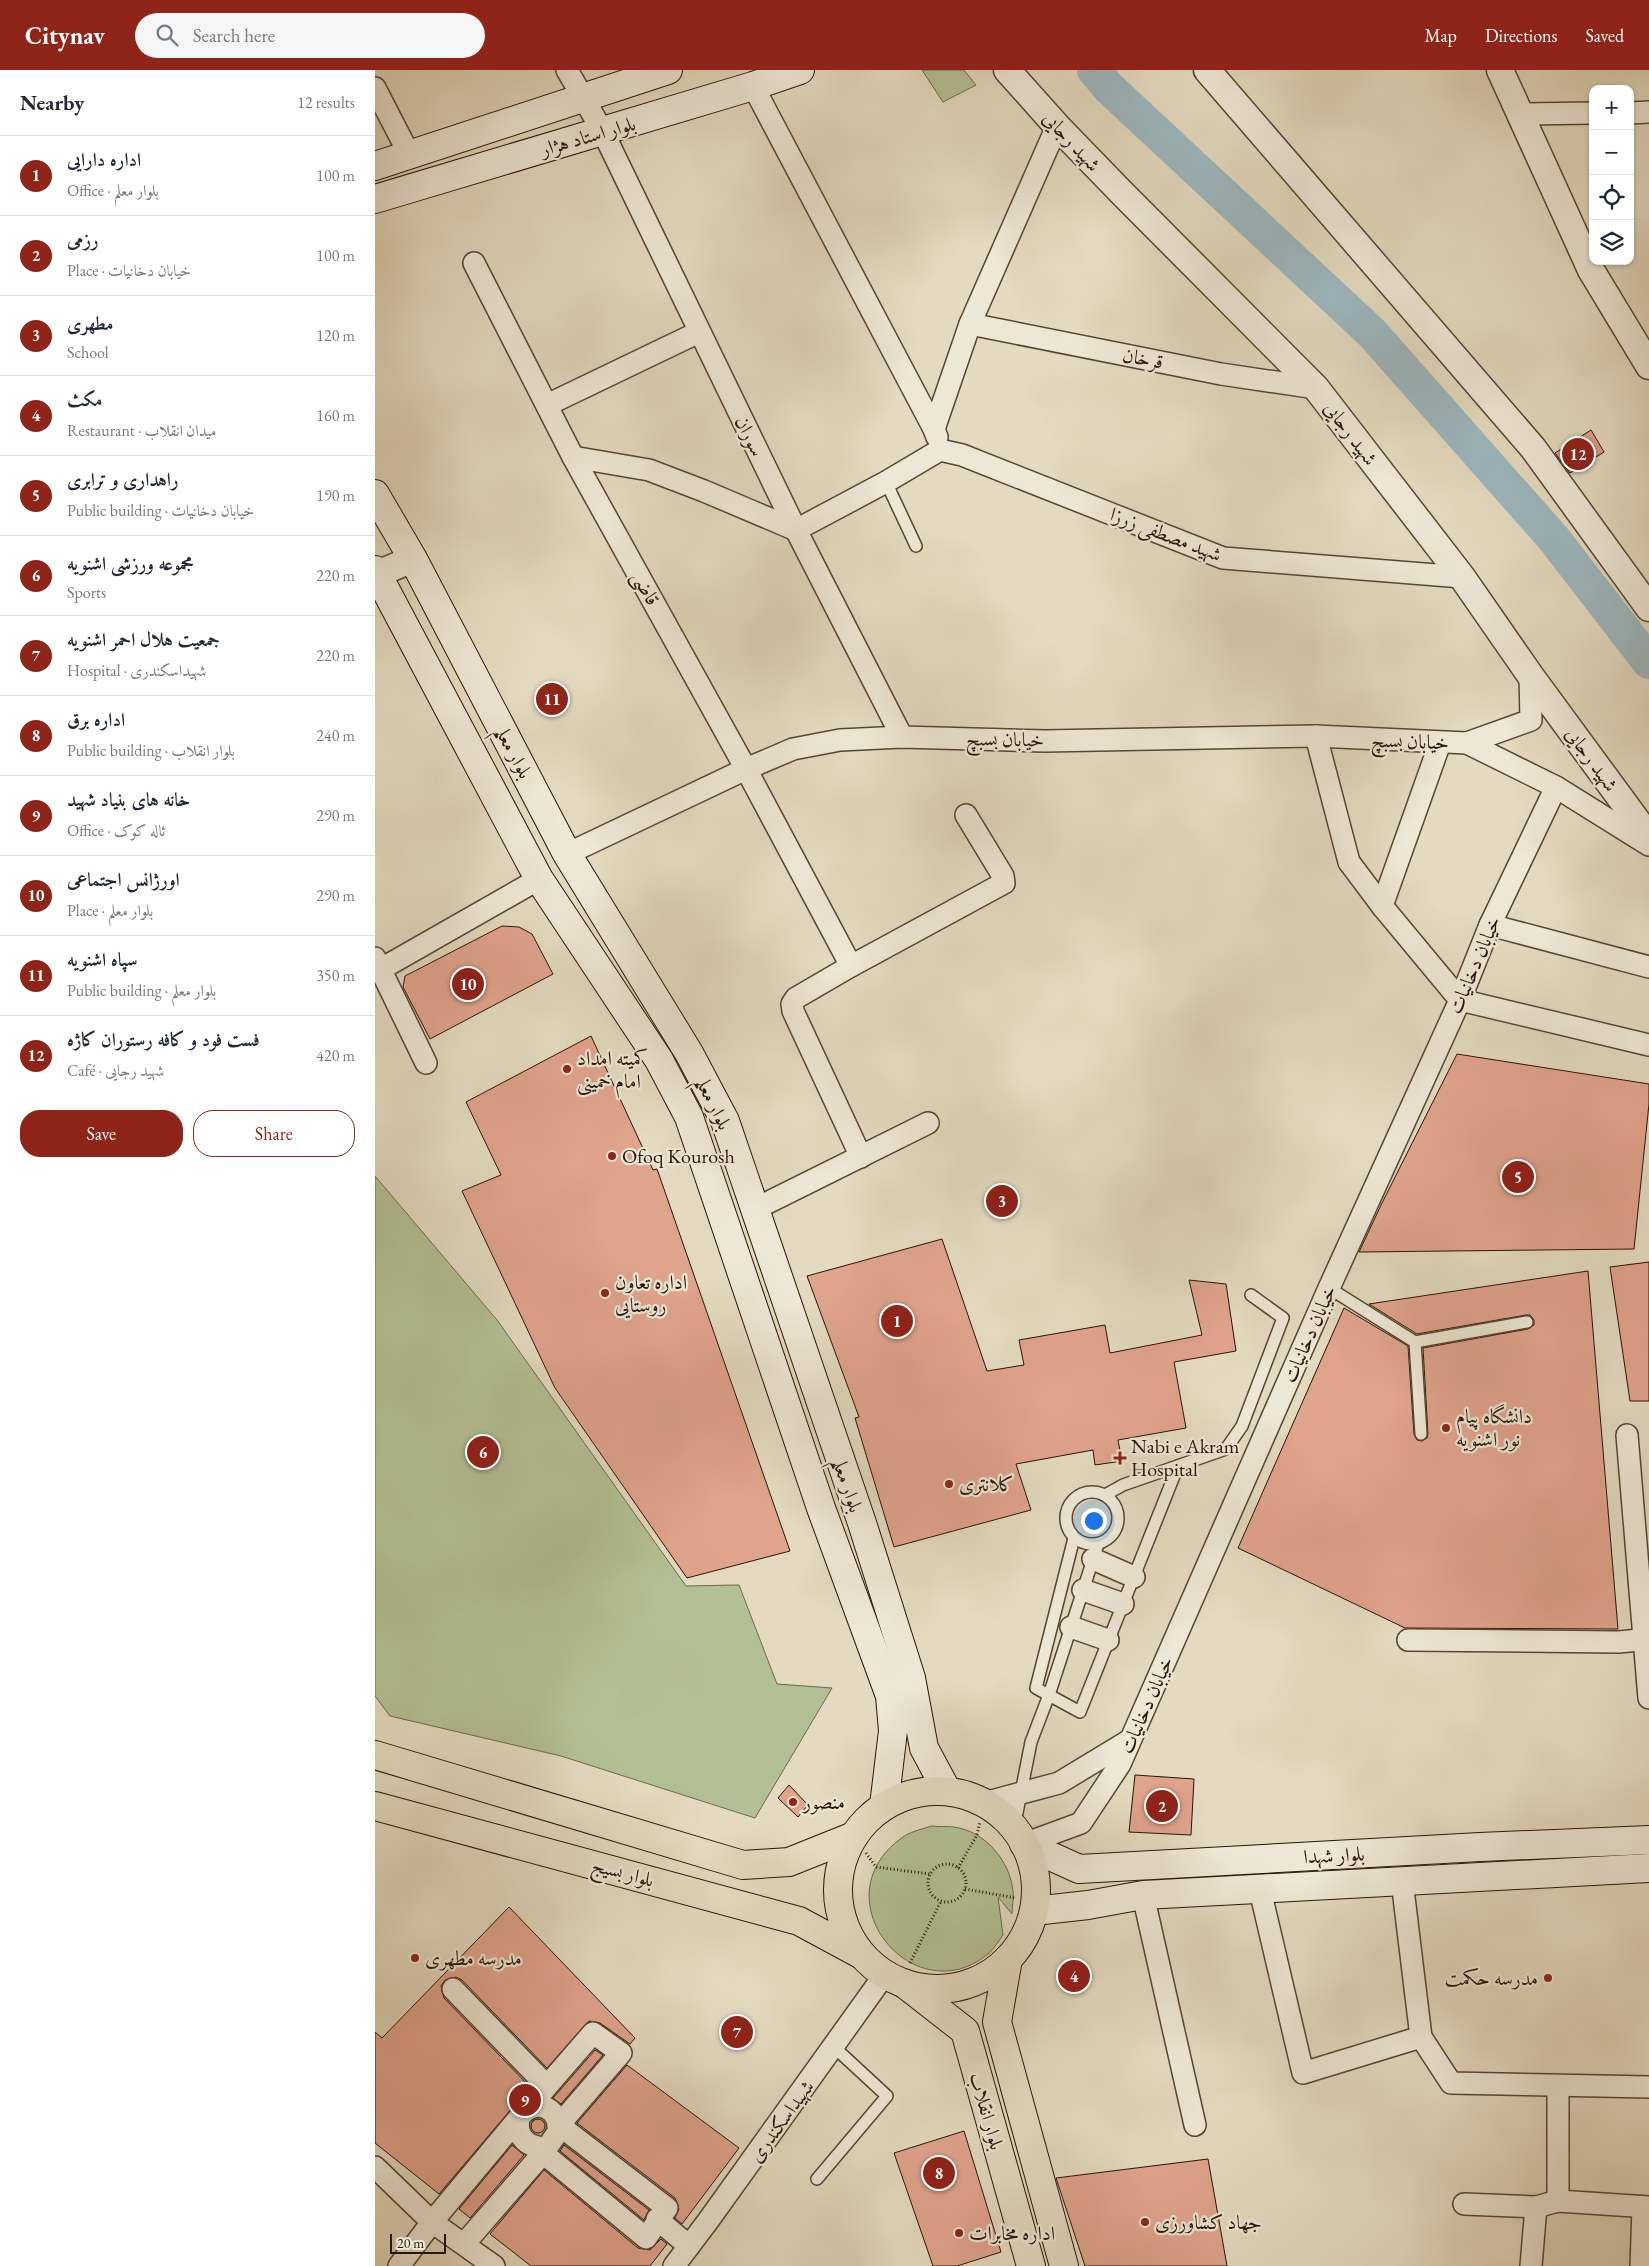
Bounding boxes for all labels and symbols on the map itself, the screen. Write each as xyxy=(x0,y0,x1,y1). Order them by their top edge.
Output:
street label: شهید رجایی xyxy=(1037,105,1107,178)
street label: بلوار استاد هژار xyxy=(535,110,639,163)
street label: قرخان xyxy=(1120,341,1166,375)
street label: شهید رجایی xyxy=(1318,396,1384,471)
street label: سوران xyxy=(729,411,771,461)
pin: 12 xyxy=(1562,435,1594,473)
street label: شهید مصطفی زرزا xyxy=(1106,501,1226,569)
street label: قاضی xyxy=(624,566,666,611)
pin: 11 xyxy=(536,680,568,718)
street label: بلوار معلم xyxy=(482,721,539,787)
street label: شهید رجایی xyxy=(1559,722,1624,797)
street label: خیابان بسبچ xyxy=(966,725,1044,758)
street label: خیابان بسبچ xyxy=(1370,727,1450,760)
street label: خیابان دخانیات xyxy=(1442,912,1506,1018)
pin: 10 xyxy=(452,965,484,1003)
place label: کمیته امداد امام خمینی xyxy=(577,1045,648,1099)
marker: کمیته امداد امام خمینی xyxy=(561,1063,573,1075)
street label: بلوار معلم xyxy=(683,1072,738,1138)
place label: Ofoq Kourosh xyxy=(622,1143,735,1169)
marker: Ofoq Kourosh xyxy=(606,1150,618,1162)
pin: 5 xyxy=(1502,1158,1534,1196)
pin: 3 xyxy=(986,1182,1018,1220)
place label: اداره تعاون روستایی xyxy=(615,1269,687,1319)
street label: خیابان دخانیات xyxy=(1276,1281,1342,1387)
marker: اداره تعاون روستایی xyxy=(599,1287,611,1299)
pin: 1 xyxy=(881,1302,913,1340)
place label: دانشگاه پیام نور اشنویه xyxy=(1456,1403,1532,1452)
marker: دانشگاه پیام نور اشنویه xyxy=(1440,1422,1452,1434)
pin: 6 xyxy=(467,1433,499,1471)
place label: Nabi e Akram Hospital xyxy=(1131,1433,1240,1482)
marker: Nabi e Akram Hospital xyxy=(1113,1451,1127,1465)
street label: بلوار معلم xyxy=(819,1454,869,1518)
place label: کلانتری xyxy=(959,1471,1014,1497)
marker: کلانتری xyxy=(943,1478,955,1490)
your location xyxy=(1081,1508,1107,1534)
street label: خیابان دخانیات xyxy=(1113,1652,1179,1758)
pin: 2 xyxy=(1146,1787,1178,1825)
place label: منصور xyxy=(801,1789,845,1815)
marker: منصور xyxy=(787,1796,799,1808)
street label: بلوار شهدا xyxy=(1303,1840,1365,1870)
street label: بلوار بسیج xyxy=(588,1851,657,1898)
place label: مدرسه مطهری xyxy=(425,1945,522,1971)
marker: مدرسه مطهری xyxy=(409,1952,421,1964)
pin: 4 xyxy=(1058,1957,1090,1995)
place label: مدرسه حکمت xyxy=(1445,1965,1538,1991)
marker: مدرسه حکمت xyxy=(1542,1972,1554,1984)
pin: 7 xyxy=(721,2013,753,2051)
street label: بلوار انقلاب xyxy=(964,2069,1010,2153)
street label: شهیداسکندری xyxy=(742,2075,820,2167)
pin: 9 xyxy=(509,2081,541,2119)
pin: 8 xyxy=(923,2154,955,2192)
place label: جهاد کشاورزی xyxy=(1155,2209,1262,2235)
marker: جهاد کشاورزی xyxy=(1139,2216,1151,2228)
place label: اداره مخابرات xyxy=(969,2220,1055,2246)
marker: اداره مخابرات xyxy=(953,2227,965,2239)
scale bar xyxy=(390,2231,446,2254)

